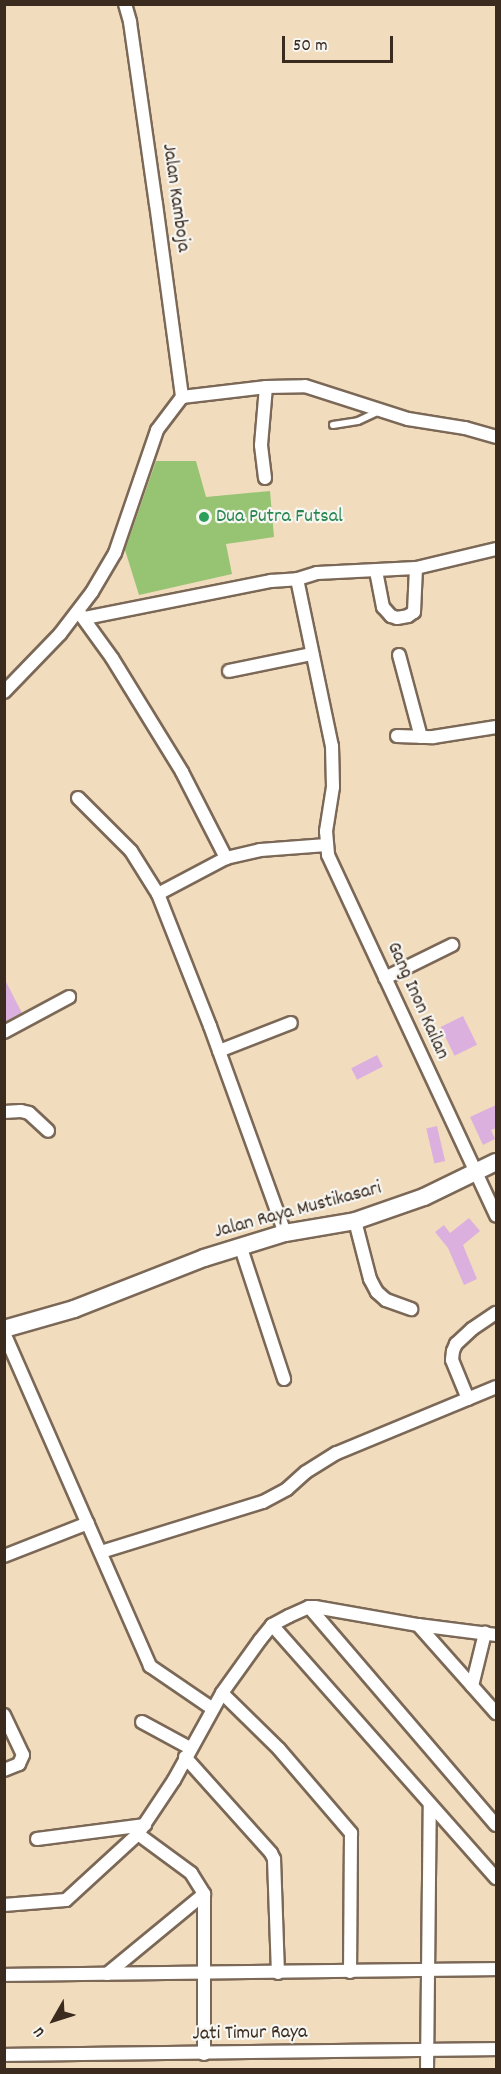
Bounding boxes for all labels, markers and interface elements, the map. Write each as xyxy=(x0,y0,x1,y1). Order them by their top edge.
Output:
scale bar xyxy=(285,24,396,62)
text: 50 m xyxy=(293,34,328,59)
street label: Jalan Kamboja xyxy=(156,142,194,254)
place label: Dua Putra Futsal xyxy=(216,505,343,529)
marker: Dua Putra Futsal xyxy=(197,510,211,524)
street label: Gang Inon Kailan xyxy=(380,939,454,1063)
street label: Jalan Raya Mustikasari xyxy=(212,1177,384,1245)
north arrow xyxy=(24,1990,84,2050)
text: U xyxy=(28,2021,51,2042)
street label: Jati Timur Raya xyxy=(192,2021,308,2047)

